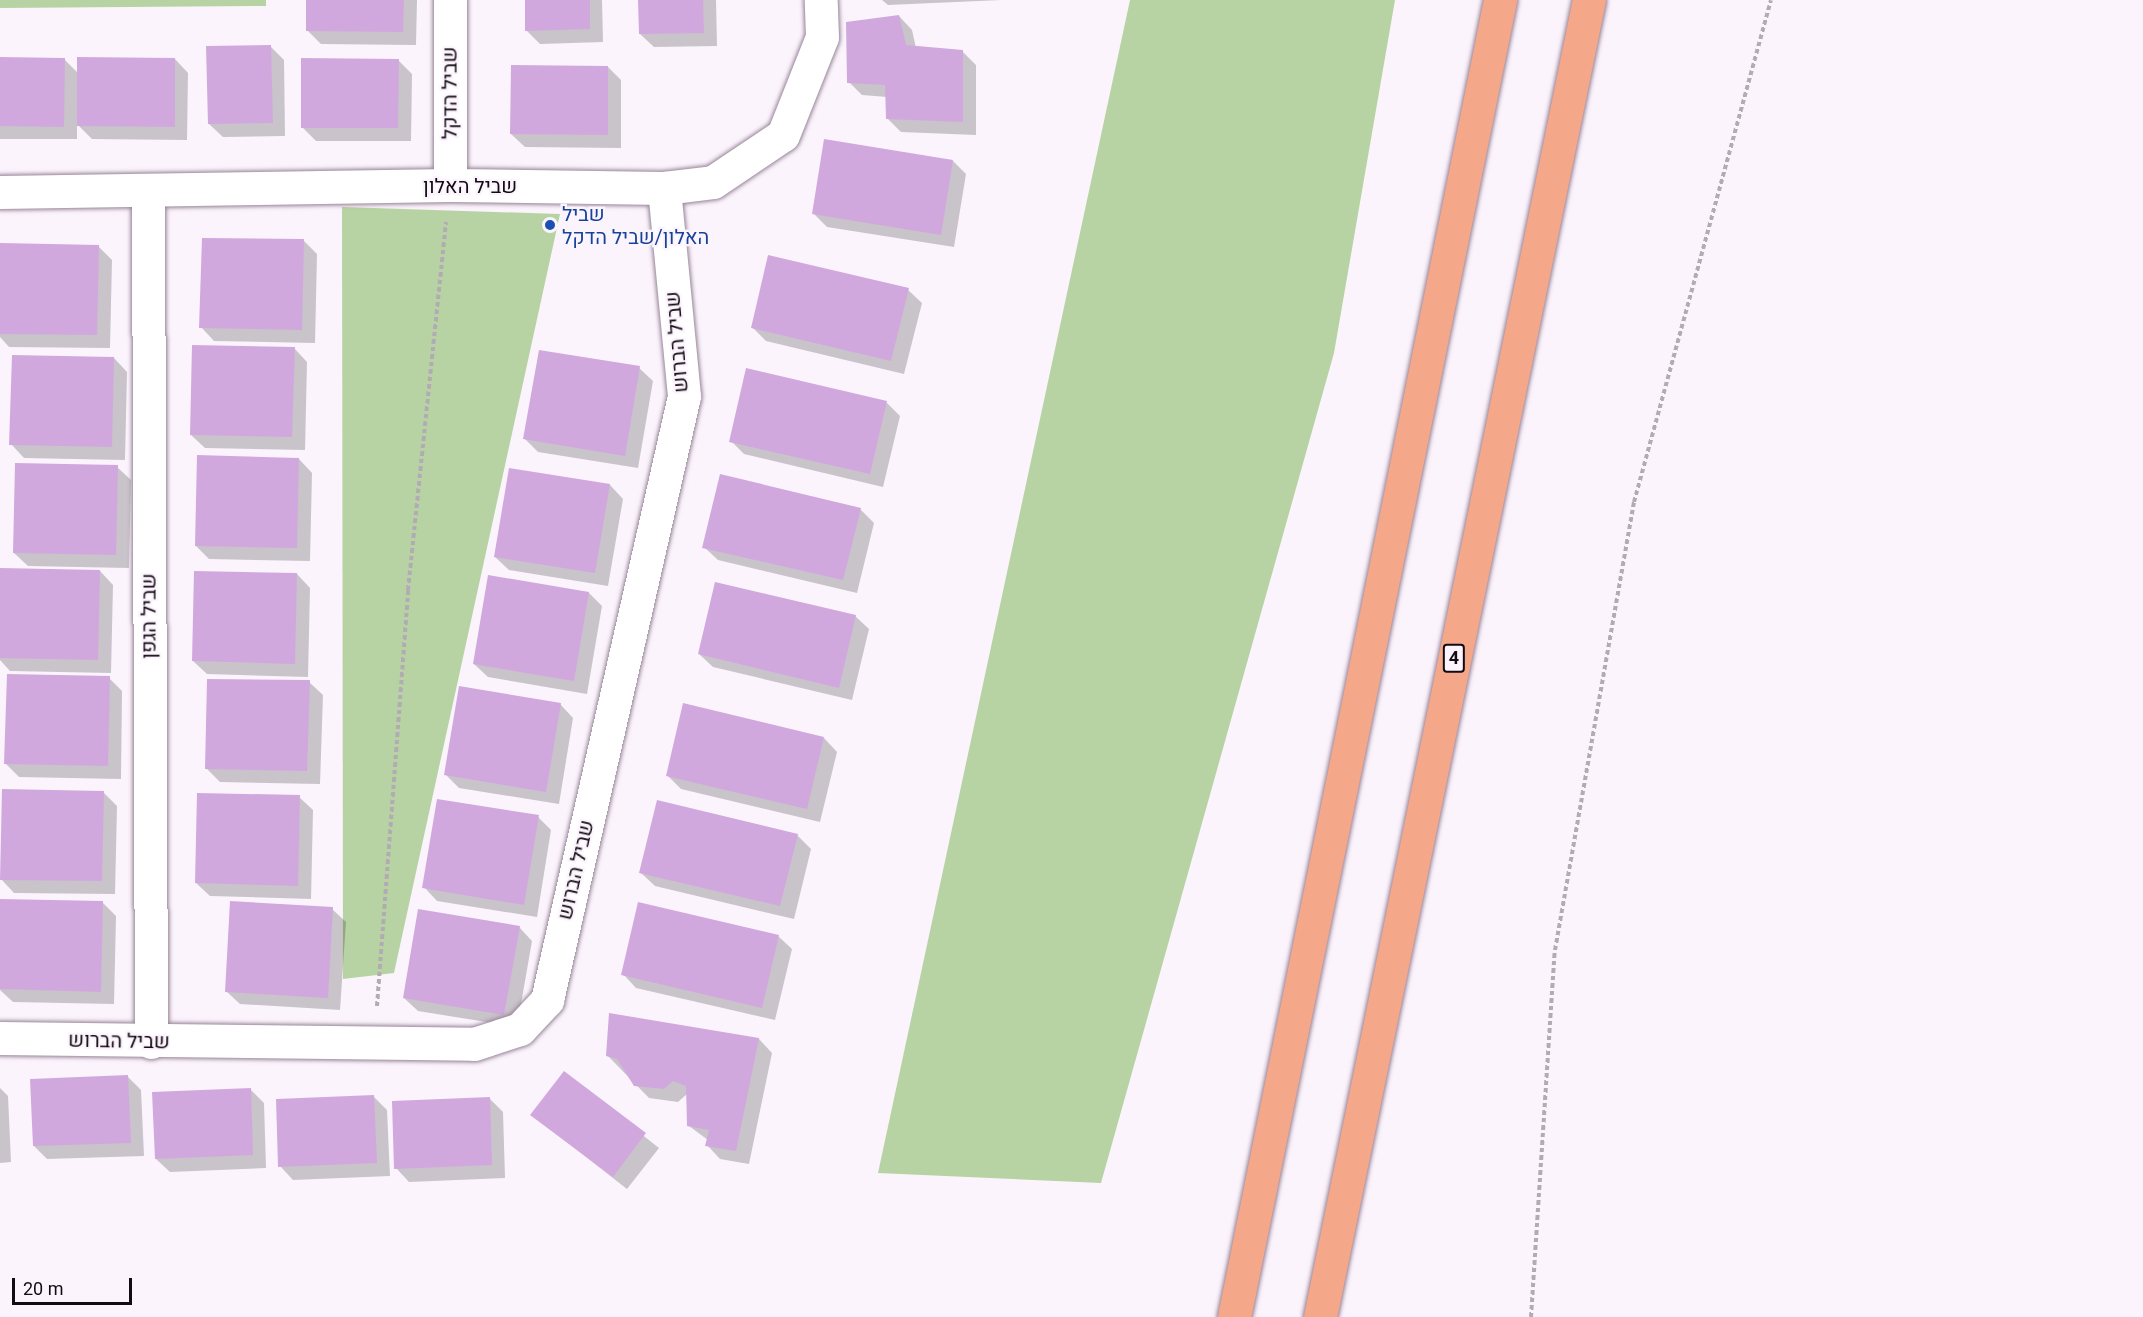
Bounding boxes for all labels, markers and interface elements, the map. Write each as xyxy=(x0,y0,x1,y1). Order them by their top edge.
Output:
street label: שביל הדקל xyxy=(438,47,462,139)
street label: שביל האלון xyxy=(423,174,517,198)
place label: שביל האלון/שביל הדקל xyxy=(562,202,709,249)
marker: שביל האלון/שביל הדקל xyxy=(543,218,557,232)
street label: שביל הברוש xyxy=(661,290,693,394)
street label: שביל הגפן xyxy=(137,573,161,659)
road number: 4 xyxy=(1442,643,1466,673)
street label: שביל הברוש xyxy=(553,818,599,922)
street label: שביל הברוש xyxy=(68,1028,170,1054)
scale bar xyxy=(15,1266,135,1304)
text: 20 m xyxy=(23,1278,63,1299)

